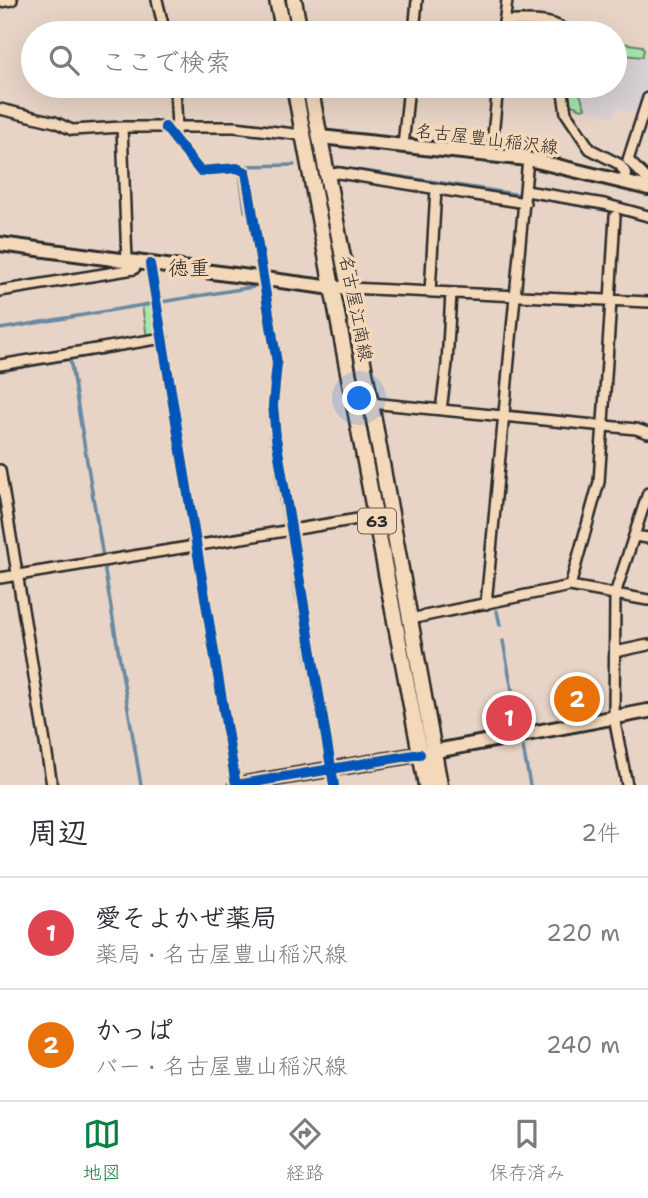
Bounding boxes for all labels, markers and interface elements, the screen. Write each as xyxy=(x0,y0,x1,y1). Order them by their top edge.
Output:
search box xyxy=(21,21,627,98)
icon: search xyxy=(45,41,83,79)
text: ここで検索 xyxy=(101,44,231,79)
street label: 名古屋豊山稲沢線 xyxy=(414,118,560,160)
street label: 名古屋江南線 xyxy=(334,253,378,363)
district label: 徳重 xyxy=(168,254,210,282)
your location xyxy=(342,381,376,415)
road number: 63 xyxy=(358,508,396,534)
pin: 2 xyxy=(554,673,600,725)
pin: 1 xyxy=(486,692,532,744)
text: 周辺 xyxy=(28,812,88,853)
text: 2件 xyxy=(581,818,620,848)
text: 愛そよかぜ薬局 xyxy=(95,900,277,935)
text: 1 xyxy=(46,918,56,948)
text: 220 m xyxy=(546,918,620,948)
text: 薬局 · 名古屋豊山稲沢線 xyxy=(95,939,347,969)
text: かっぱ xyxy=(95,1012,173,1047)
text: 2 xyxy=(43,1030,59,1060)
text: 240 m xyxy=(546,1030,620,1060)
text: バー · 名古屋豊山稲沢線 xyxy=(95,1051,347,1081)
tab: 地図 xyxy=(83,1115,121,1185)
tab: 経路 xyxy=(286,1115,324,1185)
tab: 保存済み xyxy=(489,1115,565,1185)

